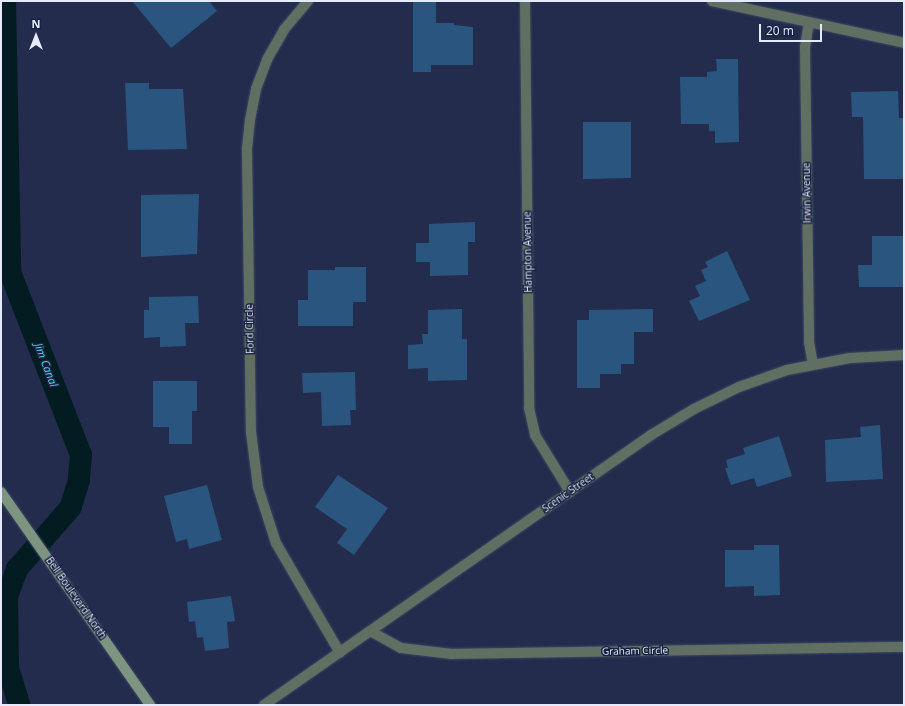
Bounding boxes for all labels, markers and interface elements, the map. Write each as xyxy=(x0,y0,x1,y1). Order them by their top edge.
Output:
north arrow xyxy=(16,16,56,56)
text: N xyxy=(32,16,40,31)
scale bar xyxy=(761,16,824,42)
text: 20 m xyxy=(766,22,794,39)
street label: Irwin Avenue xyxy=(800,163,814,223)
street label: Hampton Avenue xyxy=(521,211,535,293)
street label: Ford Circle xyxy=(244,304,256,354)
water label: Jim Canal xyxy=(32,341,60,389)
street label: Scenic Street xyxy=(540,471,596,515)
street label: Bell Boulevard North xyxy=(43,555,109,641)
street label: Graham Circle xyxy=(602,644,668,658)

